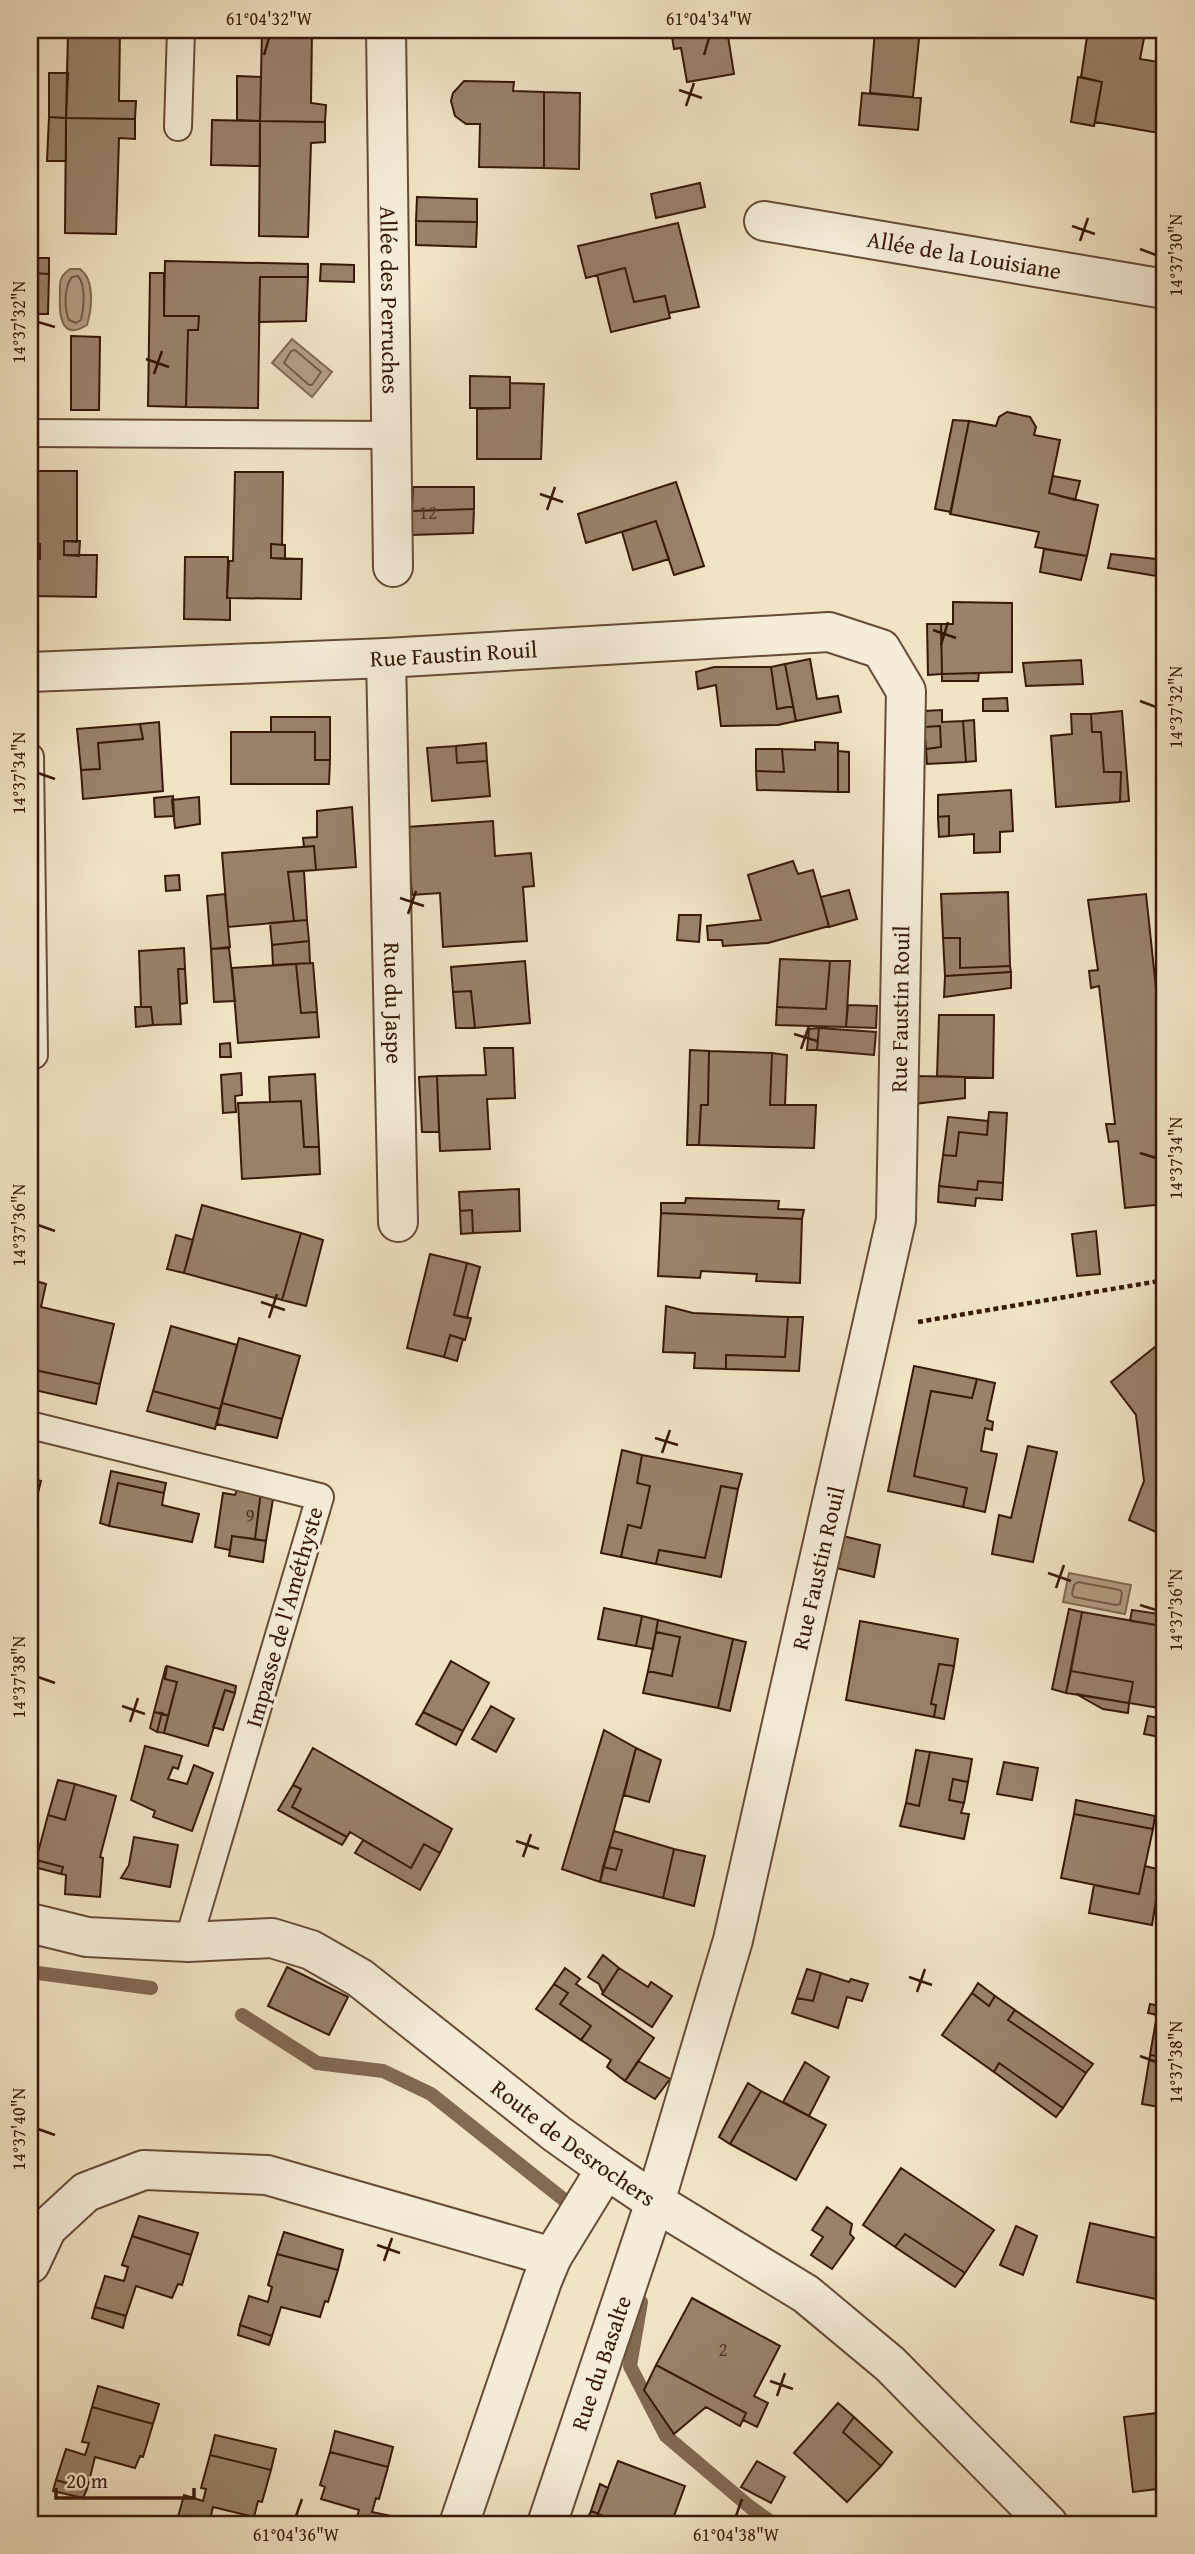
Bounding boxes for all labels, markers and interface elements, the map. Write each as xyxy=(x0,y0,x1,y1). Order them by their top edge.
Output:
text: 61°04'32"W xyxy=(226,5,313,32)
text: 61°04'34"W xyxy=(666,5,753,32)
street label: Allée des Perruches xyxy=(372,206,408,394)
text: 14°37'30"N xyxy=(1162,213,1189,296)
street label: Allée de la Louisiane xyxy=(865,222,1064,287)
text: 14°37'32"N xyxy=(5,280,32,363)
house number: 12 xyxy=(419,498,437,526)
street label: Rue Faustin Rouil xyxy=(369,632,538,675)
text: 14°37'32"N xyxy=(1162,665,1189,748)
text: 14°37'34"N xyxy=(5,731,32,814)
street label: Rue Faustin Rouil xyxy=(882,925,917,1093)
street label: Rue du Jaspe xyxy=(376,942,412,1064)
text: 14°37'34"N xyxy=(1162,1116,1189,1199)
text: 14°37'36"N xyxy=(5,1183,32,1266)
street label: Rue Faustin Rouil xyxy=(783,1483,852,1653)
house number: 9 xyxy=(245,1501,255,1529)
street label: Impasse de l'Améthyste xyxy=(236,1503,331,1731)
text: 14°37'36"N xyxy=(1162,1568,1189,1651)
text: 14°37'38"N xyxy=(5,1635,32,1718)
text: 14°37'38"N xyxy=(1162,2020,1189,2103)
street label: Route de Desrochers xyxy=(485,2071,662,2214)
text: 14°37'40"N xyxy=(5,2087,32,2170)
street label: Rue du Basalte xyxy=(562,2291,639,2435)
house number: 2 xyxy=(718,2335,728,2363)
scale bar xyxy=(56,2456,194,2500)
text: 20 m xyxy=(66,2465,108,2496)
text: 61°04'36"W xyxy=(253,2521,340,2548)
text: 61°04'38"W xyxy=(693,2521,780,2548)

